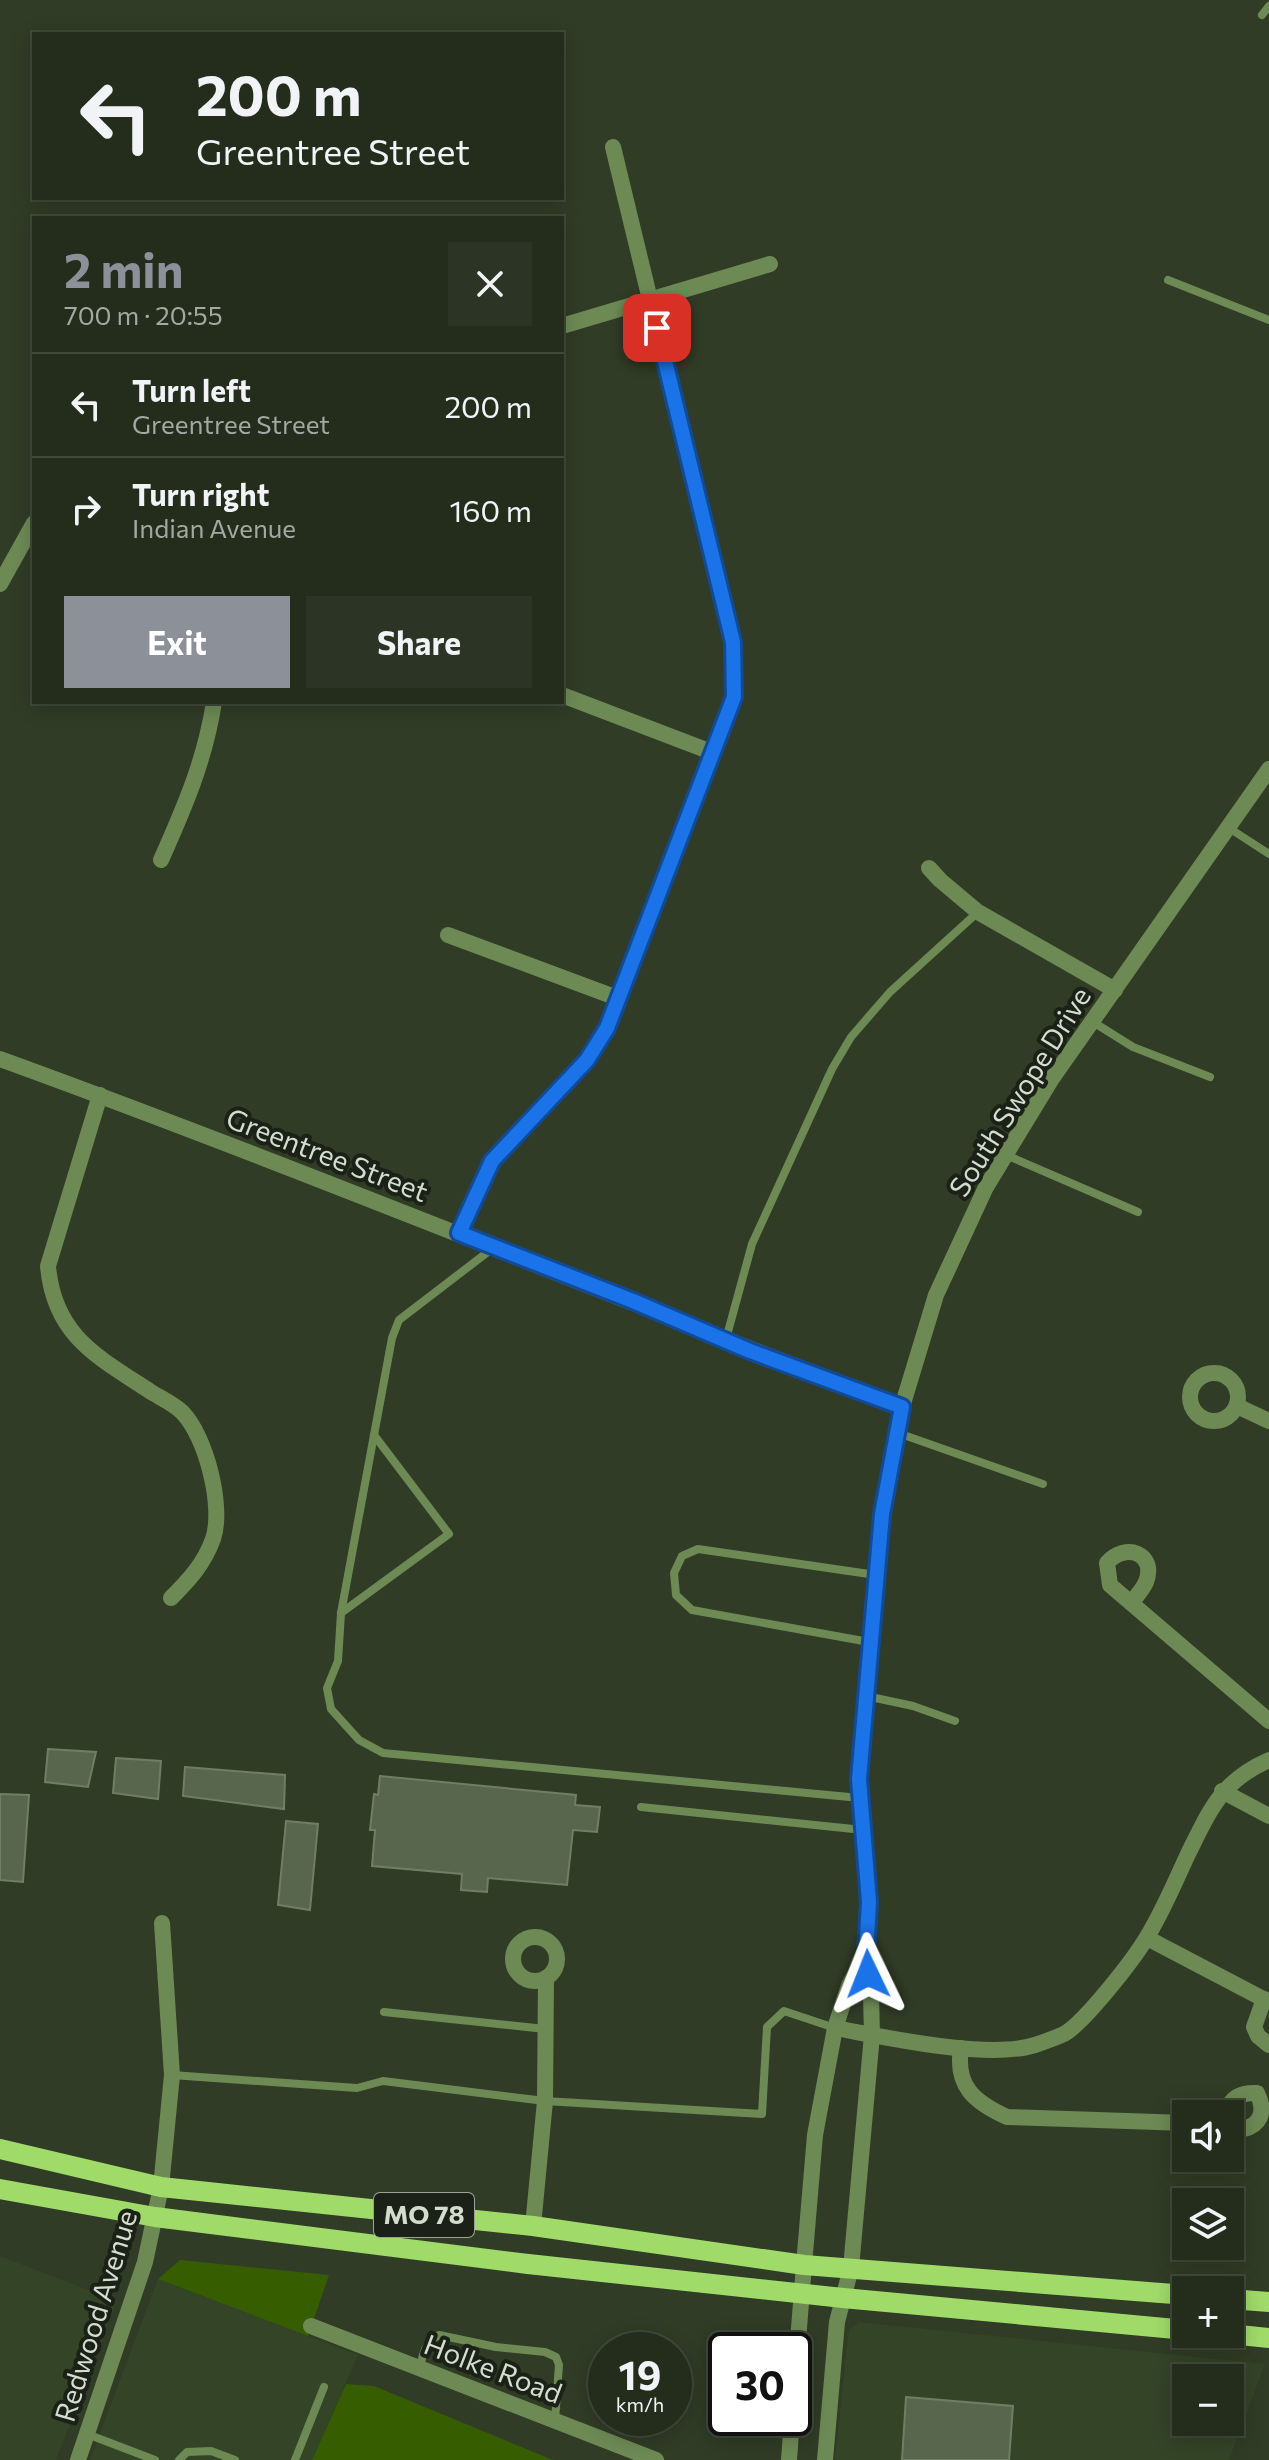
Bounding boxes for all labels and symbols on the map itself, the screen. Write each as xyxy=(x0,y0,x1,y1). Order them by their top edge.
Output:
pin xyxy=(623,294,691,362)
street label: South Swope Drive xyxy=(941,981,1097,1202)
street label: Greentree Street xyxy=(222,1100,433,1208)
position arrow xyxy=(826,1932,910,2016)
road number: MO 78 xyxy=(374,2193,474,2237)
street label: Redwood Avenue xyxy=(47,2206,143,2425)
street label: Holke Road xyxy=(420,2326,567,2410)
speed limit sign: 30 xyxy=(708,2332,812,2436)

